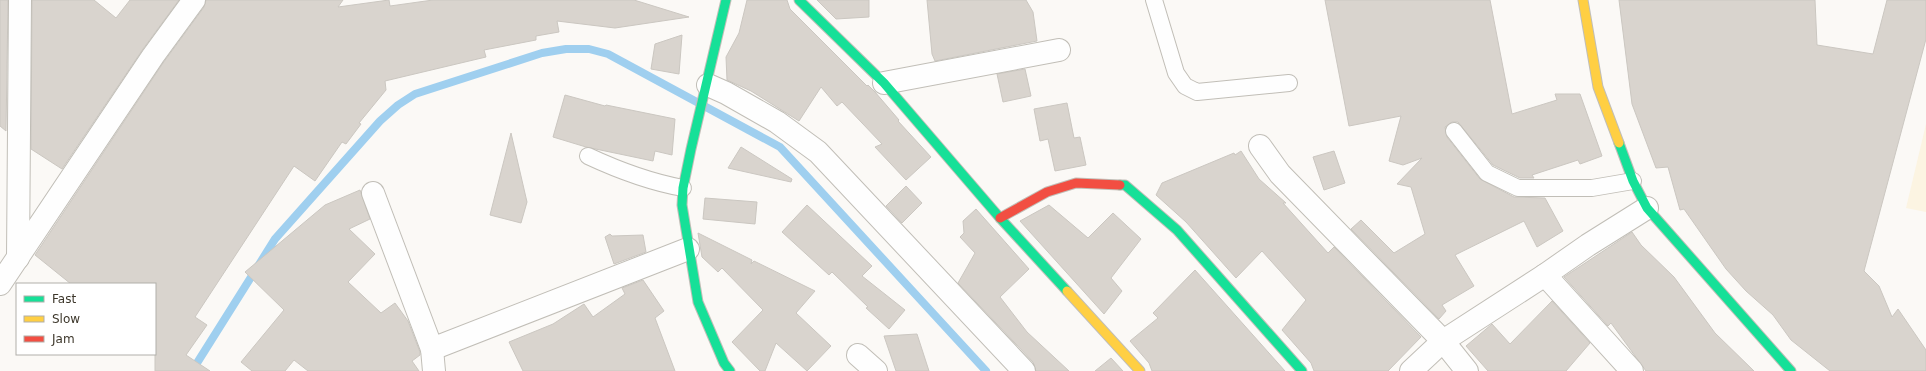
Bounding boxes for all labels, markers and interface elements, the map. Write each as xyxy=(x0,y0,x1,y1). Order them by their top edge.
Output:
legend xyxy=(16,283,156,355)
text: Fast xyxy=(52,292,76,306)
text: Slow xyxy=(52,312,80,326)
text: Jam xyxy=(51,332,75,346)

